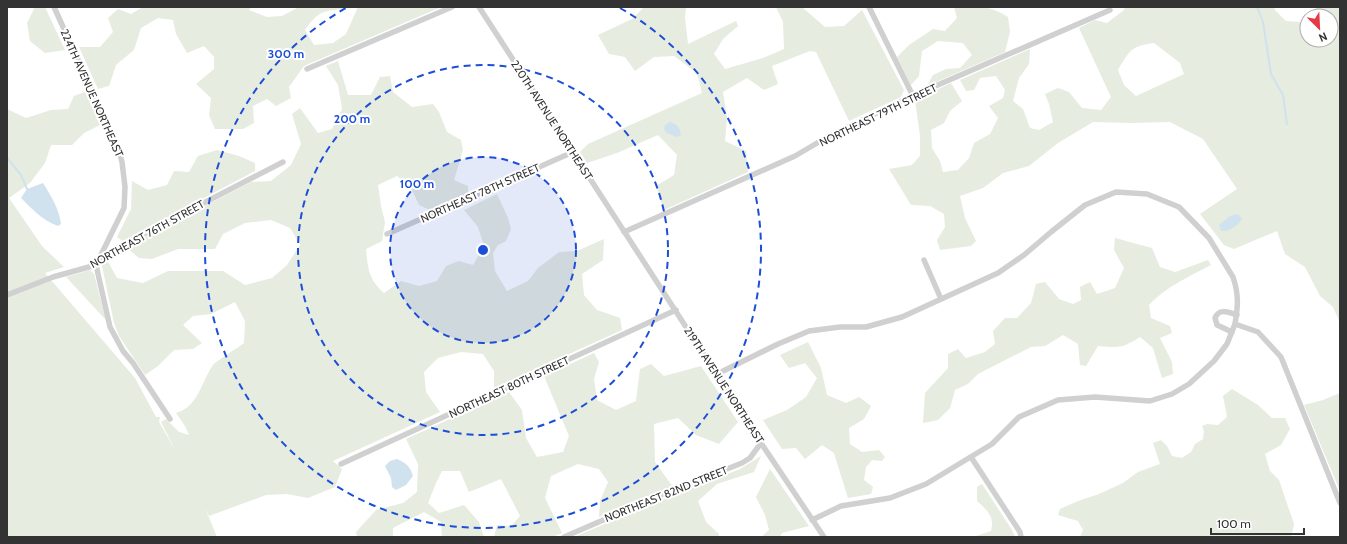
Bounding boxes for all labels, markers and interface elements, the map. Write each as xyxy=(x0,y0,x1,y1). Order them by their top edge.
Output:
north arrow xyxy=(1299,8,1339,48)
street label: 224TH AVENUE NORTHEAST xyxy=(57,27,127,159)
text: N xyxy=(1317,29,1329,45)
text: 300 m xyxy=(268,46,304,61)
street label: 220TH AVENUE NORTHEAST xyxy=(508,58,596,183)
street label: NORTHEAST 79TH STREET xyxy=(817,80,939,150)
text: 200 m xyxy=(334,111,370,126)
street label: NORTHEAST 78TH STREET xyxy=(418,160,542,226)
text: 100 m xyxy=(400,176,434,191)
street label: NORTHEAST 76TH STREET xyxy=(88,197,207,271)
centre of rings xyxy=(476,243,490,257)
street label: 219TH AVENUE NORTHEAST xyxy=(681,324,767,446)
street label: NORTHEAST 80TH STREET xyxy=(447,353,572,421)
street label: NORTHEAST 82ND STREET xyxy=(602,463,730,525)
scale bar xyxy=(1211,510,1304,536)
text: 100 m xyxy=(1217,516,1251,531)

